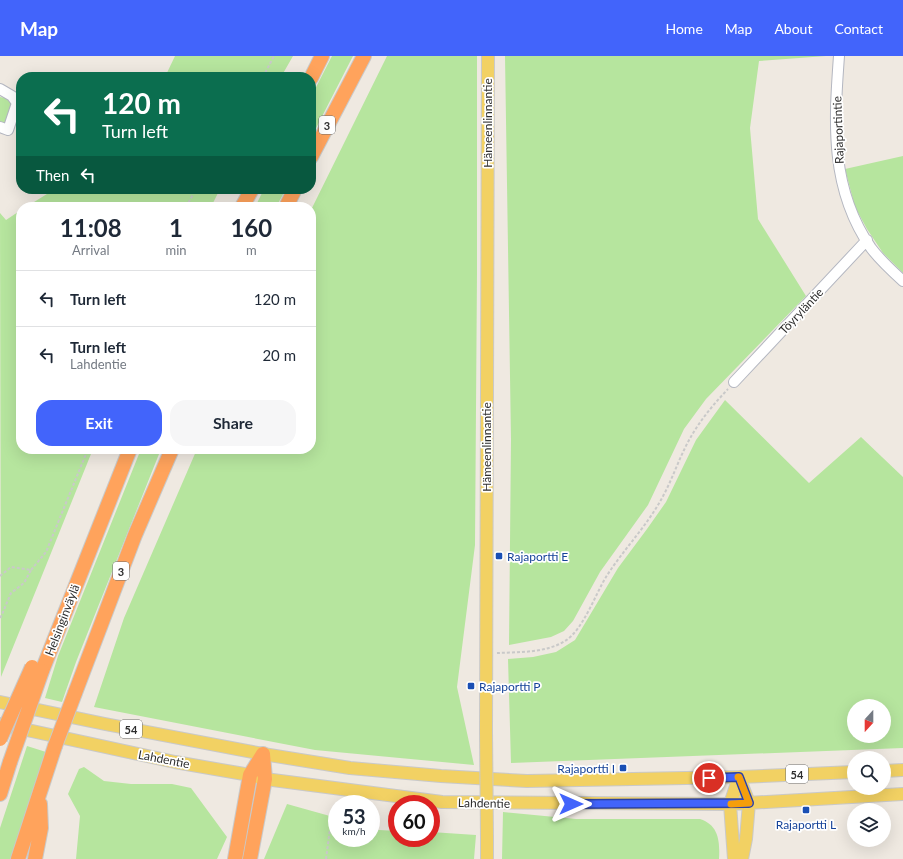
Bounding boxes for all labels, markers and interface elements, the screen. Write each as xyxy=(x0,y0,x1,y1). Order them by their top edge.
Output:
text: Map xyxy=(20,17,58,40)
text: Home xyxy=(665,20,703,37)
text: Map xyxy=(725,20,752,37)
text: About xyxy=(774,20,812,37)
text: Contact xyxy=(834,20,883,37)
street label: Hämeenlinnantie xyxy=(480,78,495,168)
text: 120 m xyxy=(102,86,181,120)
icon: left xyxy=(36,88,88,140)
street label: Rajaportintie xyxy=(829,96,847,164)
road number: 3 xyxy=(319,116,335,134)
text: Turn left xyxy=(102,120,168,142)
icon: left xyxy=(77,164,99,186)
text: Then xyxy=(36,166,69,184)
text: 11:08 xyxy=(60,213,122,242)
text: 1 xyxy=(169,213,183,242)
text: 160 xyxy=(230,213,272,242)
text: Arrival xyxy=(72,242,109,258)
text: min xyxy=(166,242,187,258)
text: m xyxy=(246,242,257,258)
street label: Töyryläntie xyxy=(776,285,826,337)
icon: left xyxy=(36,288,58,310)
text: Turn left xyxy=(70,290,126,308)
text: 120 m xyxy=(254,290,296,308)
text: Turn left xyxy=(70,338,126,356)
icon: left xyxy=(36,344,58,366)
text: 20 m xyxy=(262,346,296,364)
text: Lahdentie xyxy=(70,356,127,372)
button: Exit xyxy=(36,400,162,446)
button: Share xyxy=(170,400,296,446)
street label: Hämeenlinnantie xyxy=(479,402,494,492)
place label: Rajaportti E xyxy=(507,549,568,564)
marker: Rajaportti E xyxy=(494,551,504,561)
road number: 3 xyxy=(113,562,129,580)
street label: Helsinginväylä xyxy=(41,582,83,658)
place label: Rajaportti P xyxy=(479,679,541,694)
marker: Rajaportti P xyxy=(466,681,476,691)
north arrow xyxy=(847,699,891,743)
map controls xyxy=(847,699,891,847)
road number: 54 xyxy=(120,720,142,738)
street label: Lahdentie xyxy=(137,747,191,771)
button: search xyxy=(847,751,891,795)
place label: Rajaportti I xyxy=(557,761,615,776)
pin xyxy=(692,761,726,795)
marker: Rajaportti I xyxy=(618,763,628,773)
road number: 54 xyxy=(786,765,808,783)
icon: arrive xyxy=(698,767,720,789)
position arrow xyxy=(550,783,592,825)
speed limit sign: 60 xyxy=(388,795,440,847)
street label: Lahdentie xyxy=(458,795,510,811)
button: layers xyxy=(847,803,891,847)
text: 53 xyxy=(342,804,366,828)
marker: Rajaportti L xyxy=(801,805,811,815)
place label: Rajaportti L xyxy=(776,817,836,832)
text: km/h xyxy=(342,825,366,837)

